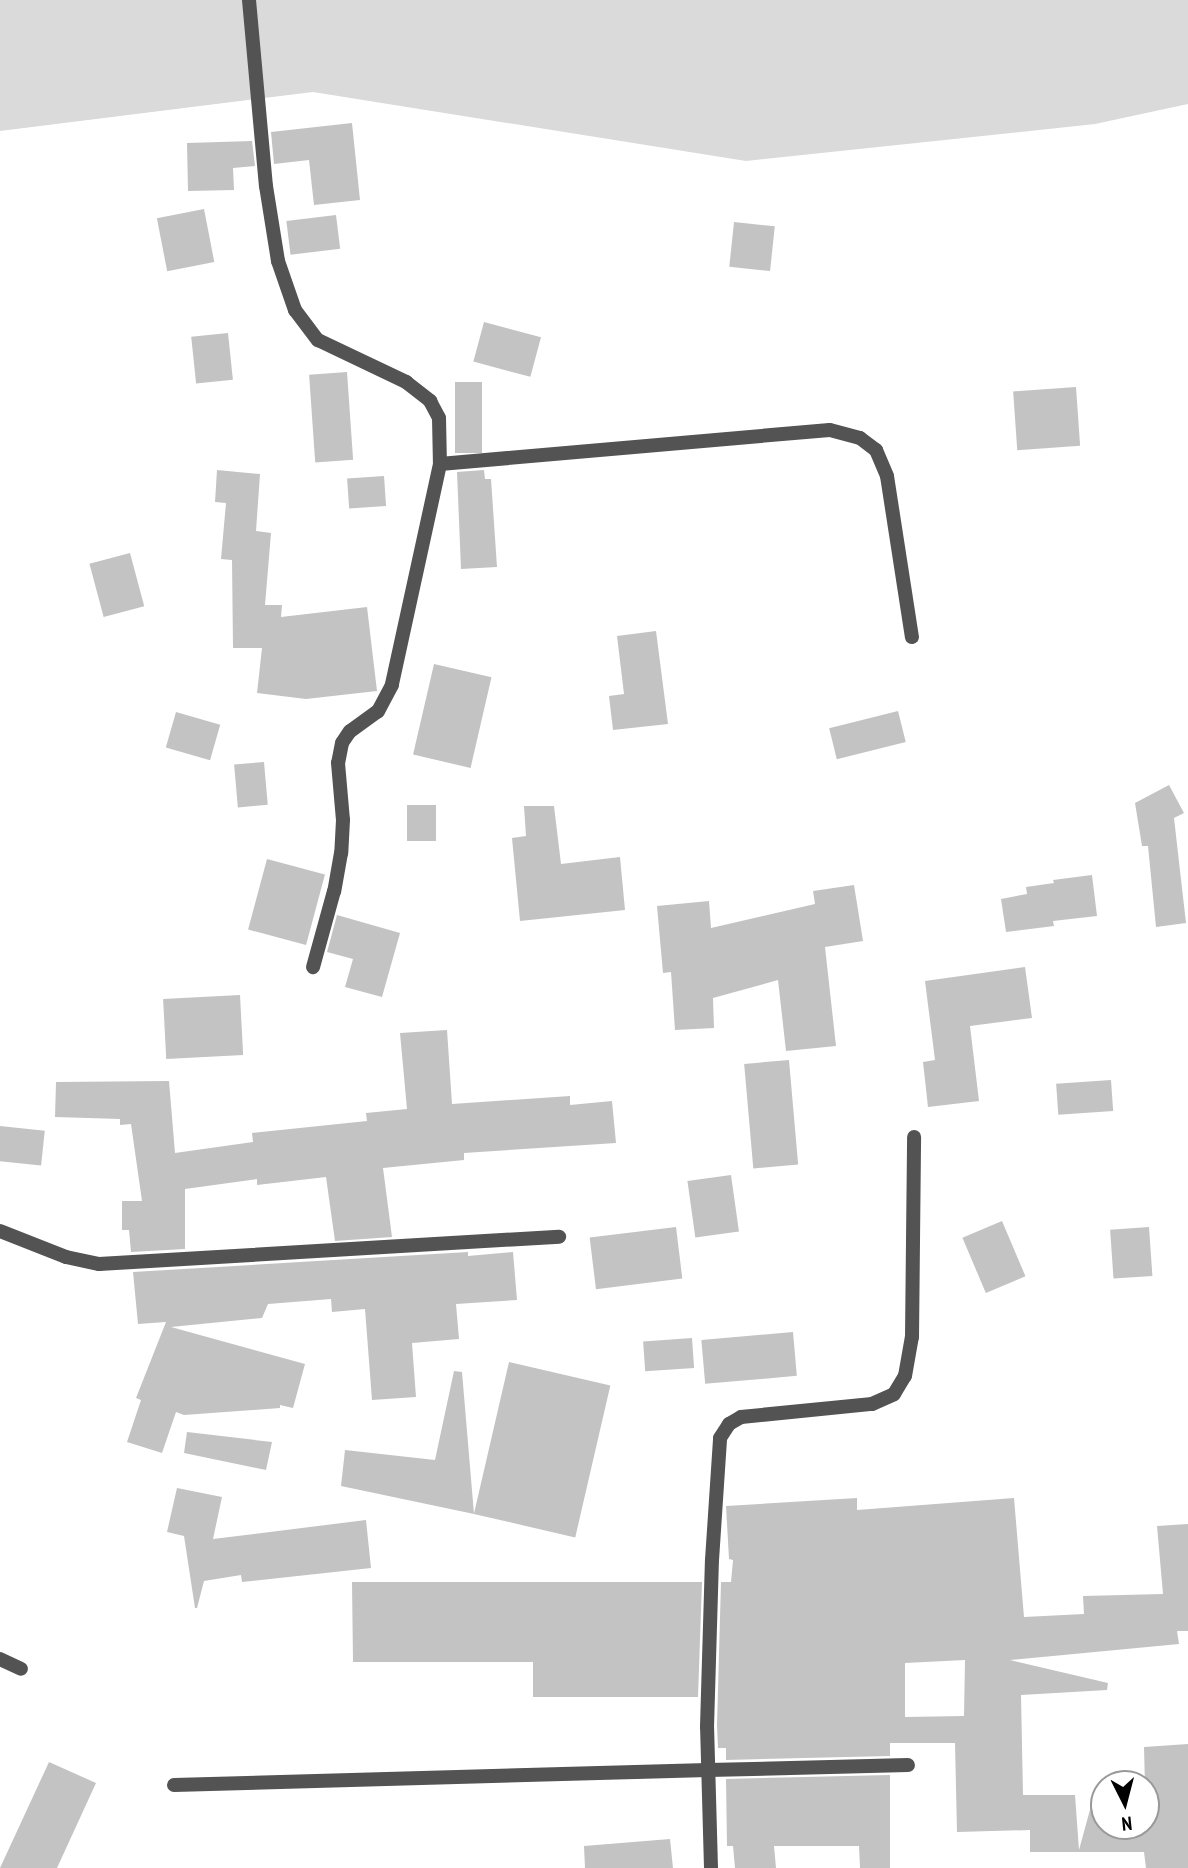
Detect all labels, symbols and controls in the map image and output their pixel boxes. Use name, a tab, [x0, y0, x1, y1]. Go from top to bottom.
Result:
north arrow	[1090, 1770, 1160, 1840]
text: N	[1121, 1811, 1133, 1836]

